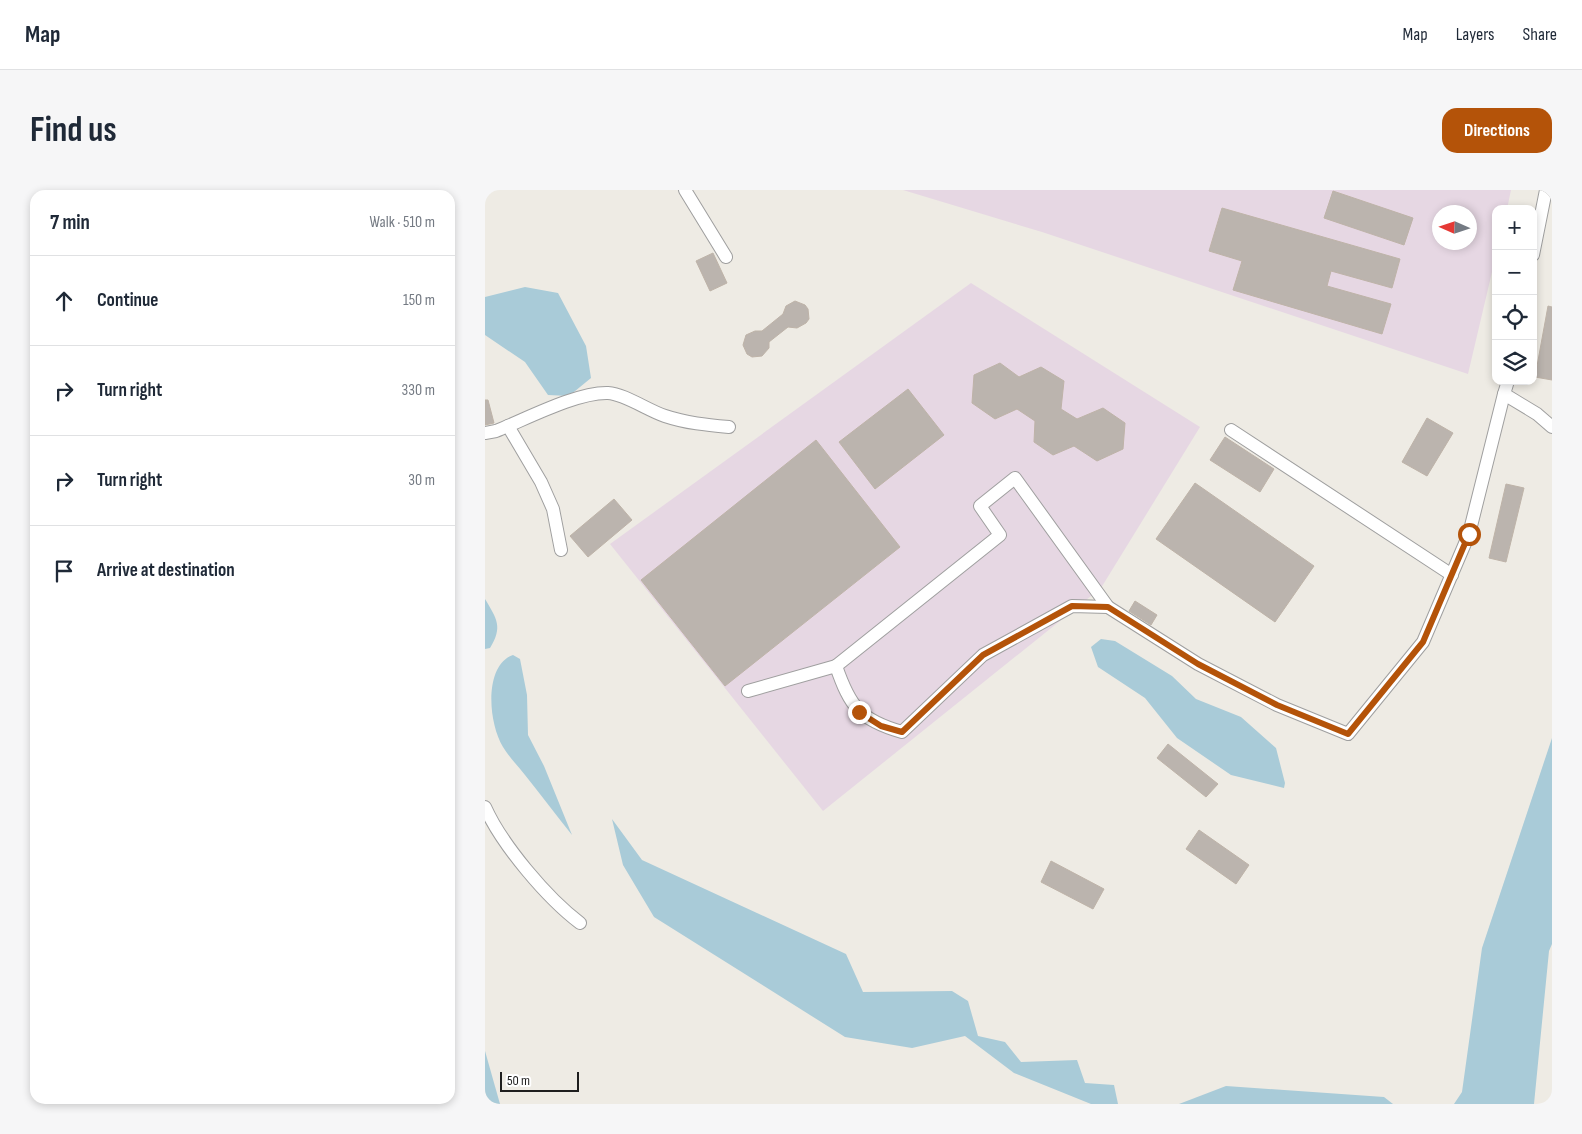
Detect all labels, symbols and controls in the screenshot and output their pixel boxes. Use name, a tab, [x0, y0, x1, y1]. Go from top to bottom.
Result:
text: Map	[25, 20, 60, 49]
text: Map	[1403, 24, 1428, 45]
text: Layers	[1456, 24, 1495, 45]
text: Share	[1523, 24, 1557, 45]
button: Directions	[1442, 108, 1552, 153]
text: Find us	[30, 109, 117, 152]
north arrow	[1432, 205, 1477, 250]
map controls	[1492, 205, 1537, 385]
button: +	[1492, 205, 1537, 250]
text: 7 min	[50, 210, 90, 235]
text: Walk · 510 m	[370, 213, 435, 232]
button: −	[1492, 250, 1537, 295]
icon: ahead	[50, 287, 78, 315]
text: Continue	[97, 289, 158, 312]
text: 150 m	[403, 291, 435, 310]
button: locate	[1492, 295, 1537, 340]
button: layers	[1492, 340, 1537, 385]
icon: right	[50, 377, 78, 405]
text: Turn right	[97, 379, 162, 402]
text: 330 m	[402, 381, 435, 400]
icon: right	[50, 467, 78, 495]
text: Turn right	[97, 469, 162, 492]
text: 30 m	[408, 471, 435, 490]
route start	[1458, 523, 1481, 546]
icon: arrive	[50, 557, 78, 585]
text: Arrive at destination	[97, 559, 235, 582]
route end	[848, 701, 871, 724]
scale bar	[500, 1069, 579, 1092]
text: 50 m	[507, 1072, 530, 1089]

